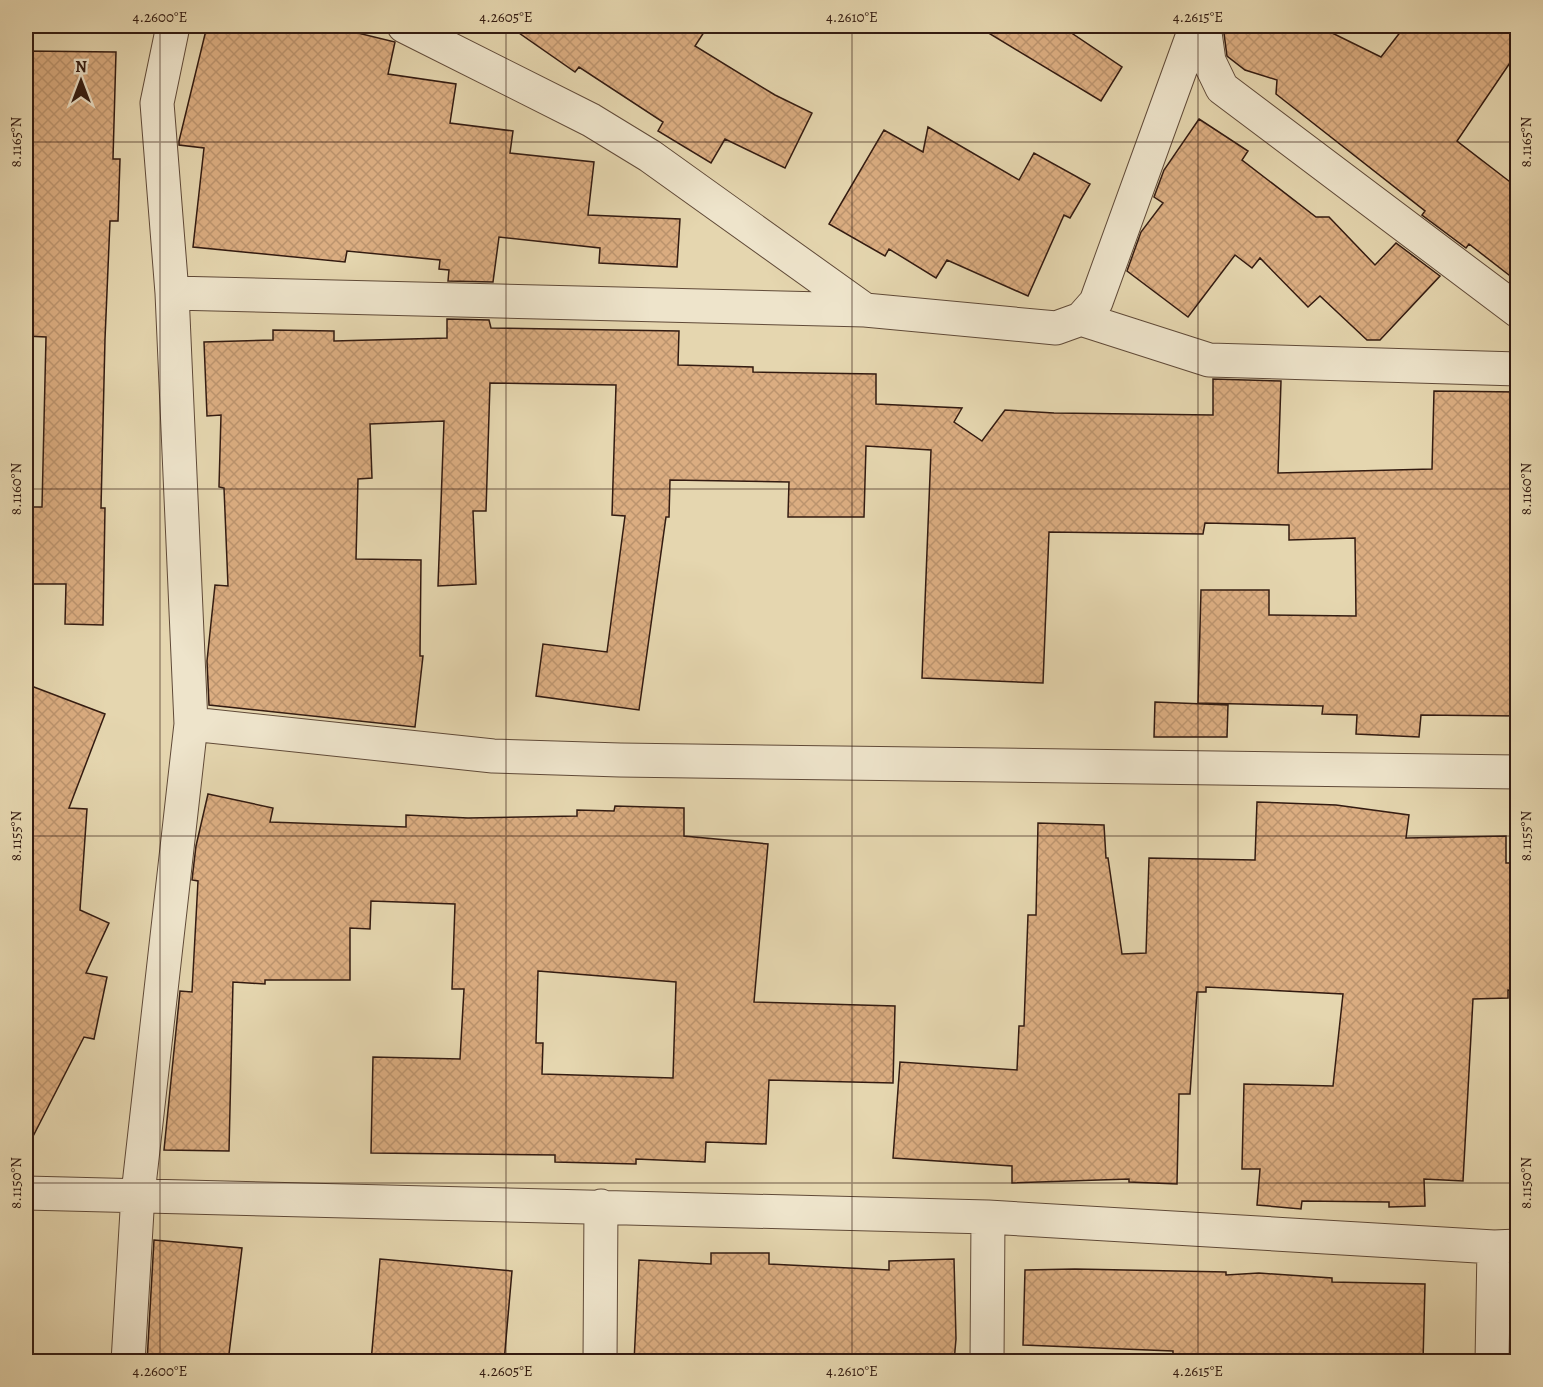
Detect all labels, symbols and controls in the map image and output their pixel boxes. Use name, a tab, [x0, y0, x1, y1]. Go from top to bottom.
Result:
text: 4.2600°E	[133, 7, 187, 27]
text: 4.2605°E	[479, 7, 533, 27]
text: 4.2610°E	[826, 7, 878, 27]
text: 4.2615°E	[1173, 7, 1223, 27]
north arrow	[51, 51, 111, 111]
text: N	[75, 56, 87, 78]
text: 8.1165°N	[6, 116, 26, 167]
text: 8.1165°N	[1516, 116, 1536, 167]
text: 8.1160°N	[6, 463, 26, 515]
text: 8.1160°N	[1516, 463, 1536, 515]
text: 8.1155°N	[6, 811, 26, 861]
text: 8.1155°N	[1516, 811, 1536, 861]
text: 8.1150°N	[6, 1157, 26, 1209]
text: 8.1150°N	[1516, 1157, 1536, 1209]
text: 4.2600°E	[133, 1361, 187, 1381]
text: 4.2605°E	[479, 1361, 533, 1381]
text: 4.2610°E	[826, 1361, 878, 1381]
text: 4.2615°E	[1173, 1361, 1223, 1381]

